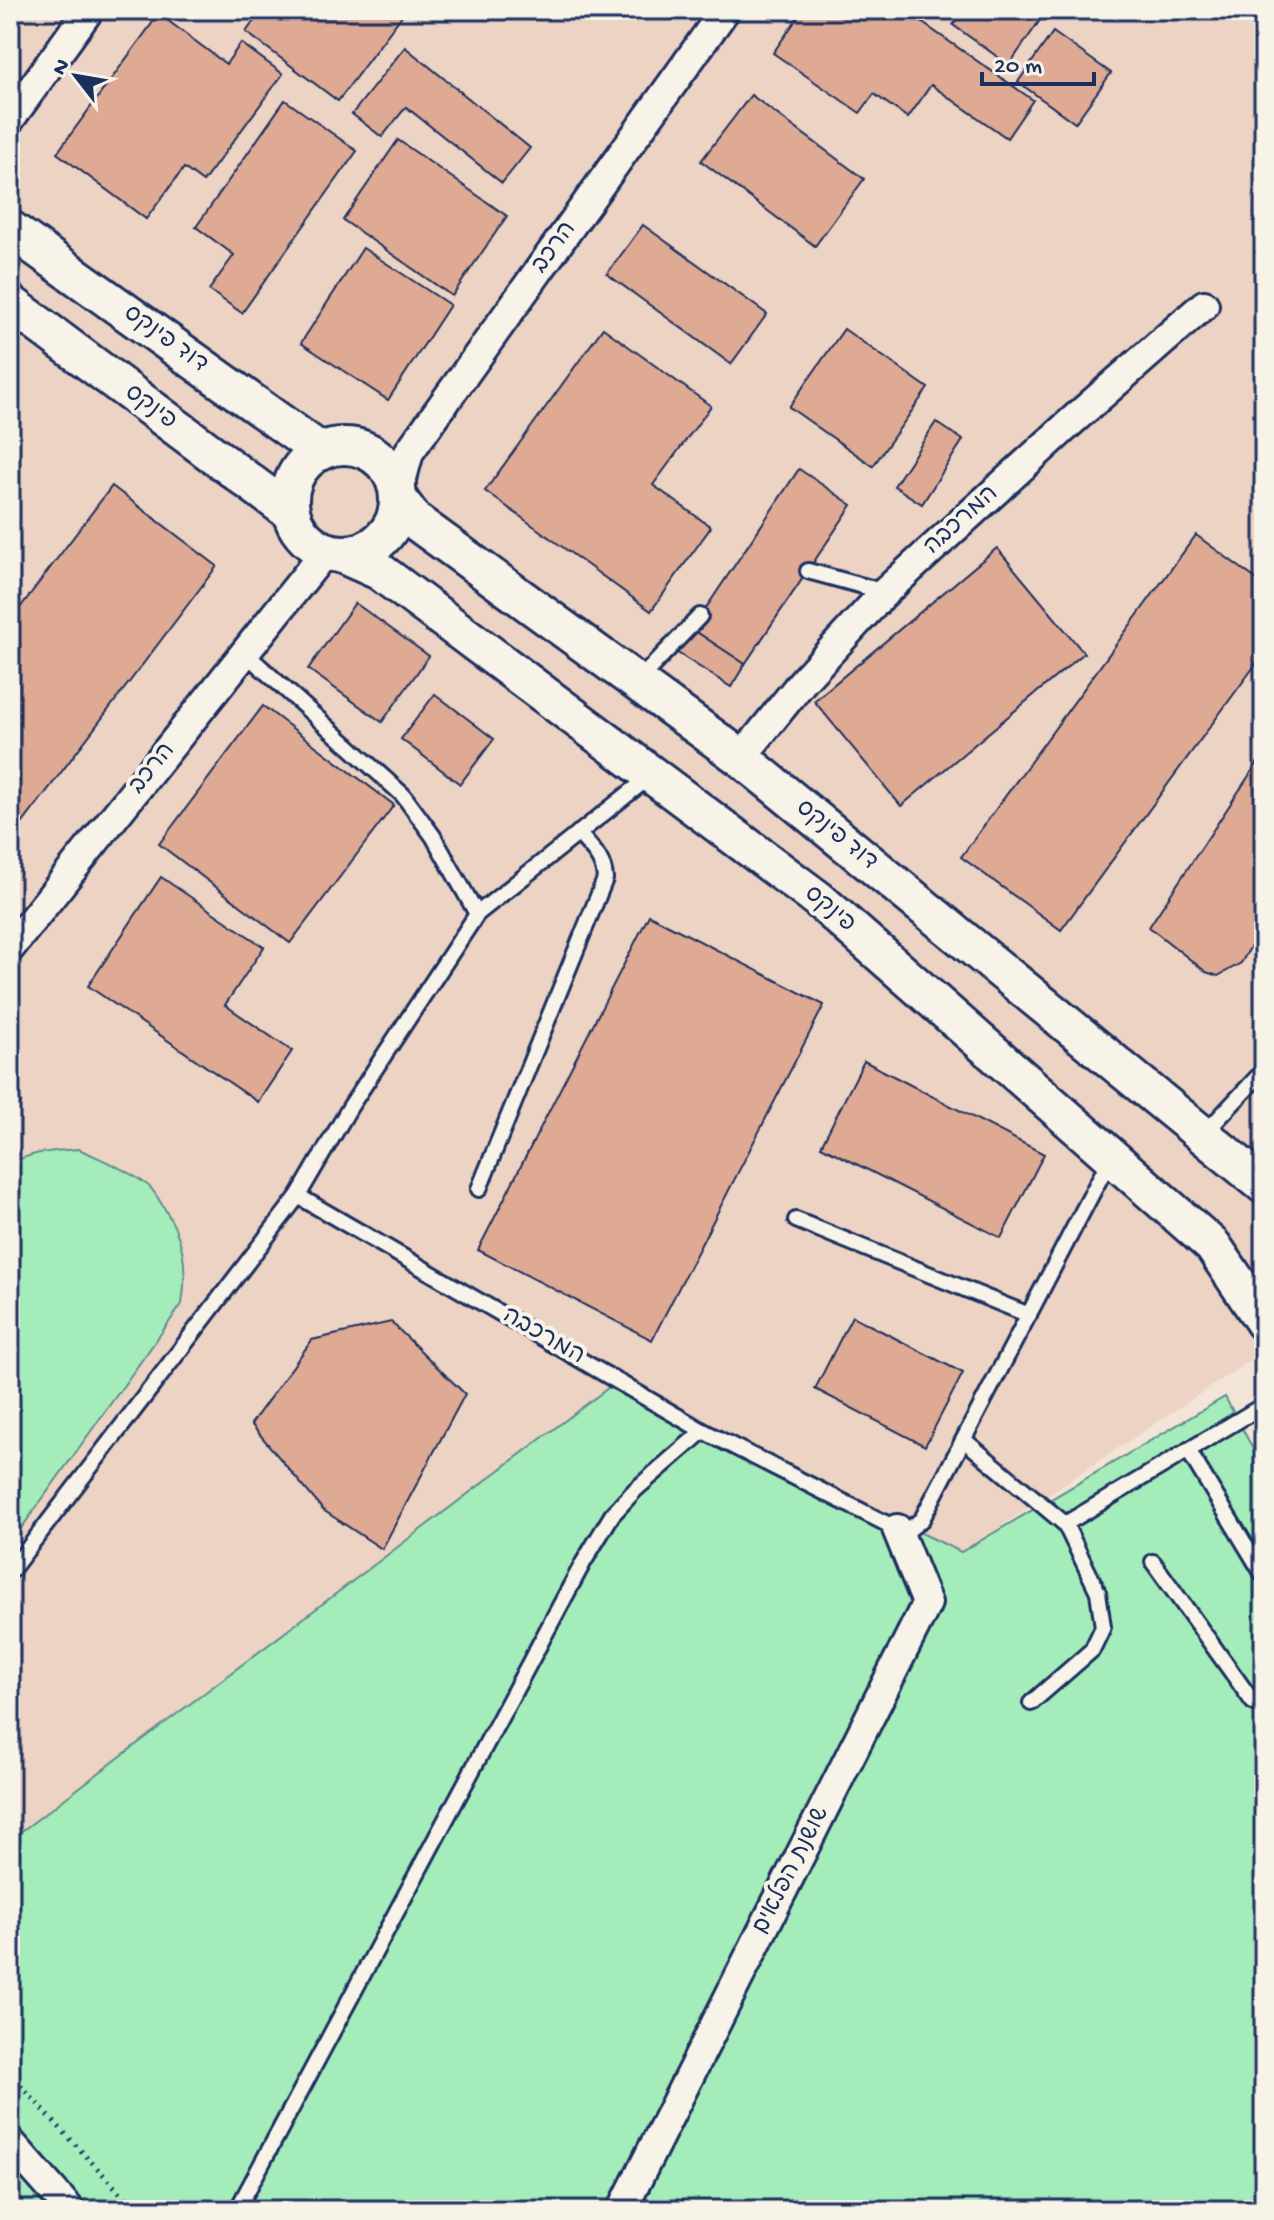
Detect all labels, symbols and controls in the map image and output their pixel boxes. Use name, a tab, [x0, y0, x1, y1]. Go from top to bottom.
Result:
north arrow	[36, 36, 116, 116]
scale bar	[982, 36, 1094, 86]
text: 20 m	[994, 53, 1042, 82]
text: N	[47, 55, 77, 81]
street label: הרכב	[526, 216, 584, 280]
street label: דוד פינקס	[117, 300, 213, 380]
street label: פינקס	[118, 379, 182, 437]
street label: המרכבה	[919, 480, 1005, 562]
street label: הרכב	[124, 738, 182, 800]
street label: דוד פינקס	[789, 794, 883, 878]
street label: פינקס	[797, 880, 861, 940]
street label: המרכבה	[497, 1302, 589, 1372]
street label: שושנת הפלאים	[747, 1802, 837, 1940]

